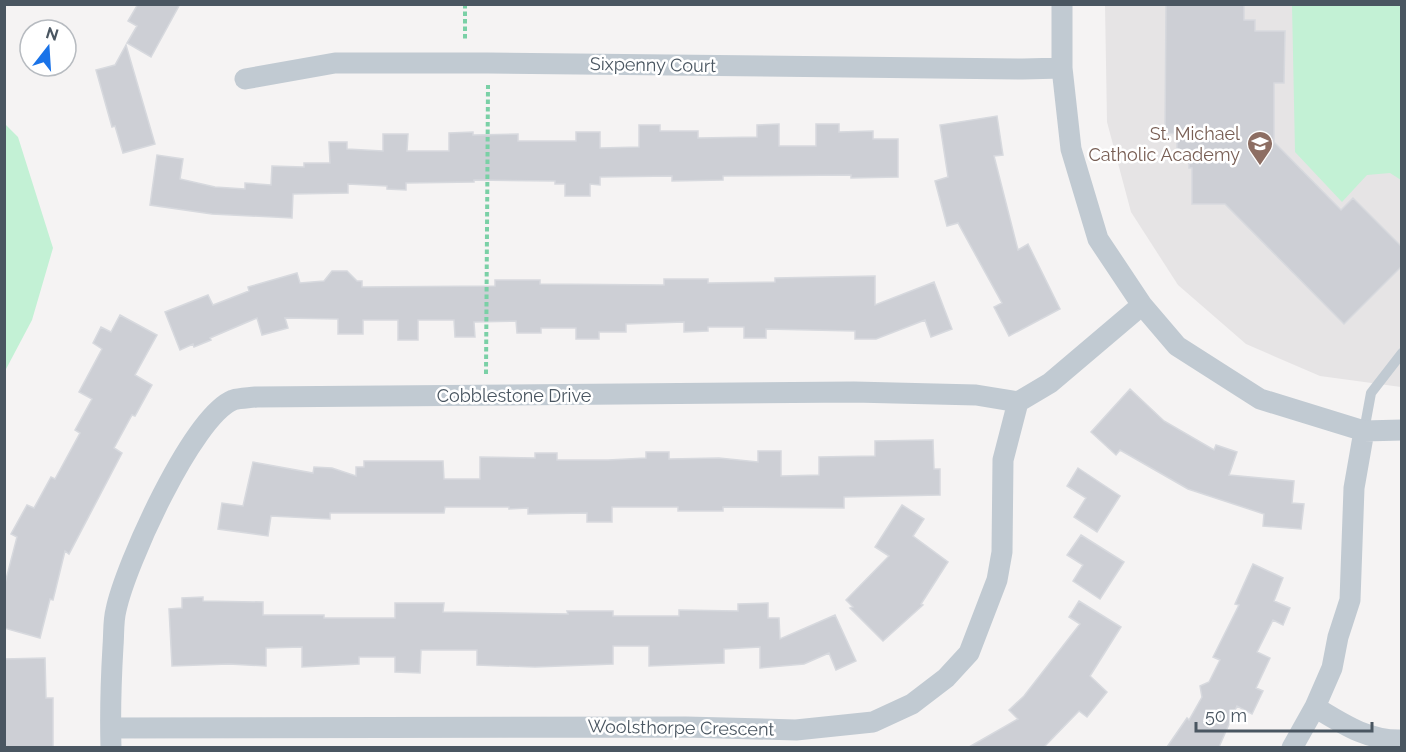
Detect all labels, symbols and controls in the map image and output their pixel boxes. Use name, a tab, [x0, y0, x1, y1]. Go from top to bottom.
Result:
north arrow	[18, 18, 78, 78]
text: N	[44, 23, 61, 45]
street label: Sixpenny Court	[590, 53, 716, 76]
place label: St. Michael Catholic Academy	[1088, 123, 1240, 165]
school or university icon: St. Michael Catholic Academy	[1245, 129, 1275, 167]
street label: Cobblestone Drive	[437, 385, 592, 406]
scale bar	[1196, 695, 1372, 733]
text: 50 m	[1205, 705, 1247, 726]
street label: Woolsthorpe Crescent	[587, 715, 775, 740]

